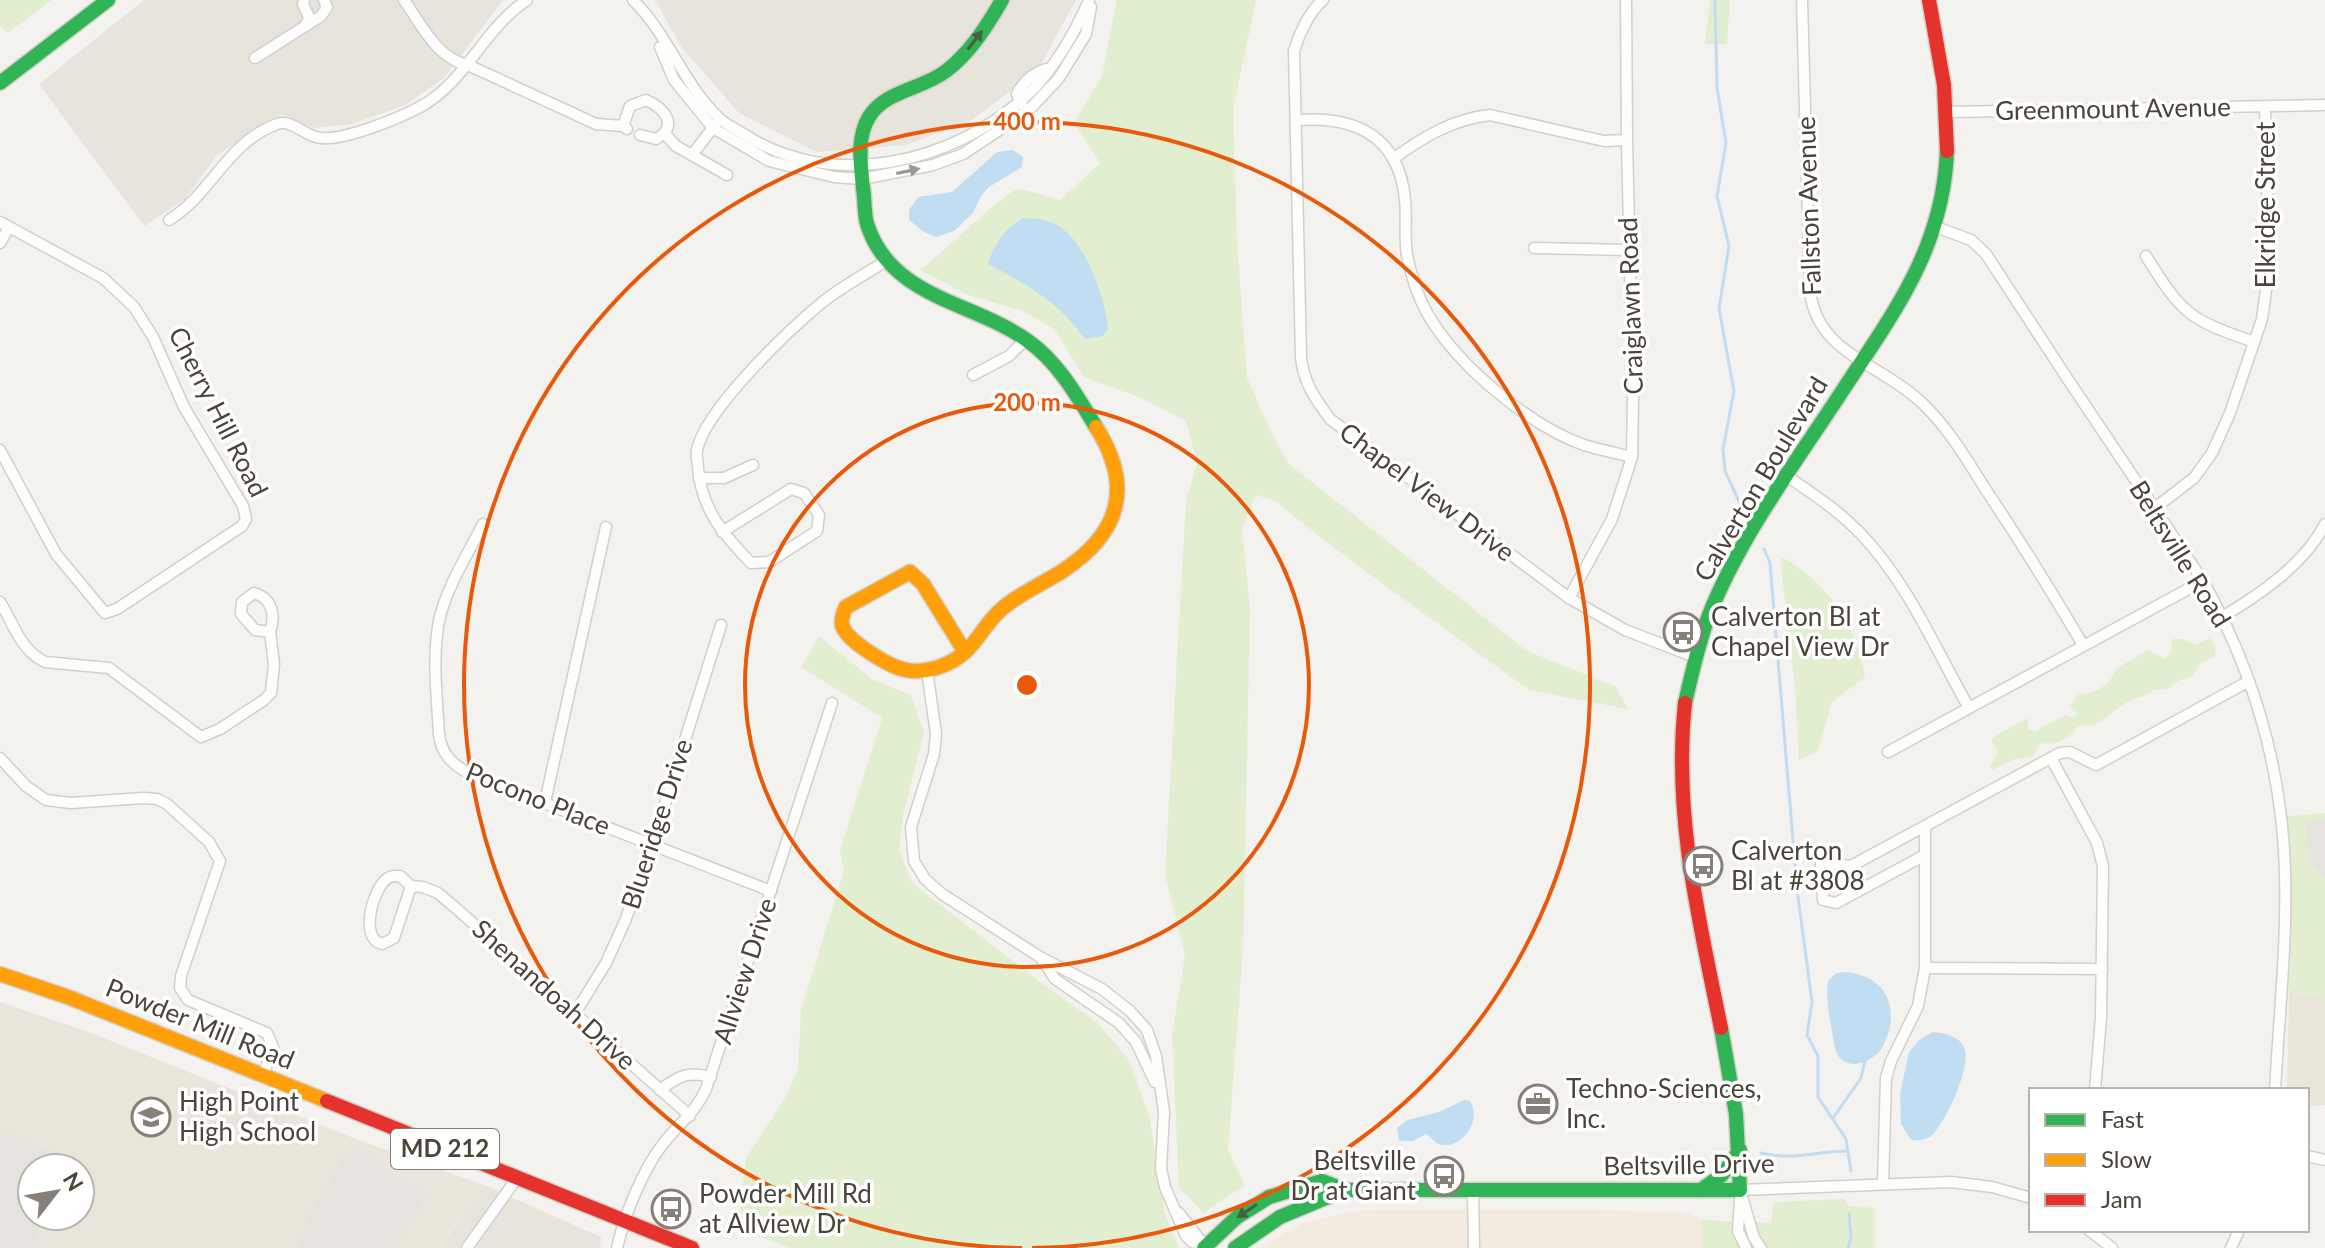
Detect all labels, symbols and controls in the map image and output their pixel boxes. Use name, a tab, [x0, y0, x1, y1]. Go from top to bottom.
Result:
one-way arrow	[966, 30, 982, 50]
street label: Greenmount Avenue	[1995, 90, 2231, 126]
text: 400 m	[993, 106, 1061, 135]
street label: Fallston Avenue	[1789, 116, 1827, 296]
street label: Elkridge Street	[2249, 121, 2281, 288]
one-way arrow	[895, 164, 920, 177]
street label: Craiglawn Road	[1611, 217, 1649, 395]
street label: Cherry Hill Road	[162, 321, 275, 502]
street label: Calverton Boulevard	[1686, 370, 1834, 587]
text: 200 m	[993, 387, 1061, 416]
street label: Chapel View Drive	[1334, 415, 1521, 567]
street label: Beltsville Road	[2123, 474, 2239, 633]
place label: Calverton Bl at Chapel View Dr	[1711, 600, 1889, 662]
bus stop icon: Calverton Bl at Chapel View Dr	[1662, 611, 1704, 653]
centre of rings	[1013, 671, 1041, 699]
street label: Blueridge Drive	[614, 735, 699, 913]
street label: Pocono Place	[461, 755, 615, 842]
place label: Calverton Bl at #3808	[1731, 834, 1864, 896]
bus stop icon: Calverton Bl at #3808	[1682, 845, 1724, 887]
street label: Allview Drive	[705, 894, 783, 1048]
street label: Shenandoah Drive	[466, 912, 643, 1076]
street label: Powder Mill Road	[102, 971, 299, 1075]
place label: Techno-Sciences, Inc.	[1566, 1072, 1762, 1134]
office icon: Techno-Sciences, Inc.	[1517, 1083, 1559, 1125]
place label: High Point High School	[179, 1085, 316, 1147]
legend	[2029, 1088, 2309, 1232]
school or university icon: High Point High School	[130, 1096, 172, 1138]
text: Fast	[2101, 1104, 2144, 1133]
road number: MD 212	[391, 1129, 499, 1169]
place label: Beltsville Dr at Giant	[1290, 1144, 1417, 1206]
text: Slow	[2101, 1144, 2152, 1173]
street label: Beltsville Drive	[1603, 1147, 1775, 1181]
north arrow	[16, 1152, 96, 1232]
bus stop icon: Beltsville Dr at Giant	[1423, 1155, 1465, 1197]
text: N	[58, 1167, 90, 1196]
place label: Powder Mill Rd at Allview Dr	[699, 1177, 872, 1239]
text: Jam	[2101, 1184, 2142, 1213]
bus stop icon: Powder Mill Rd at Allview Dr	[650, 1188, 692, 1230]
one-way arrow	[1237, 1203, 1258, 1218]

